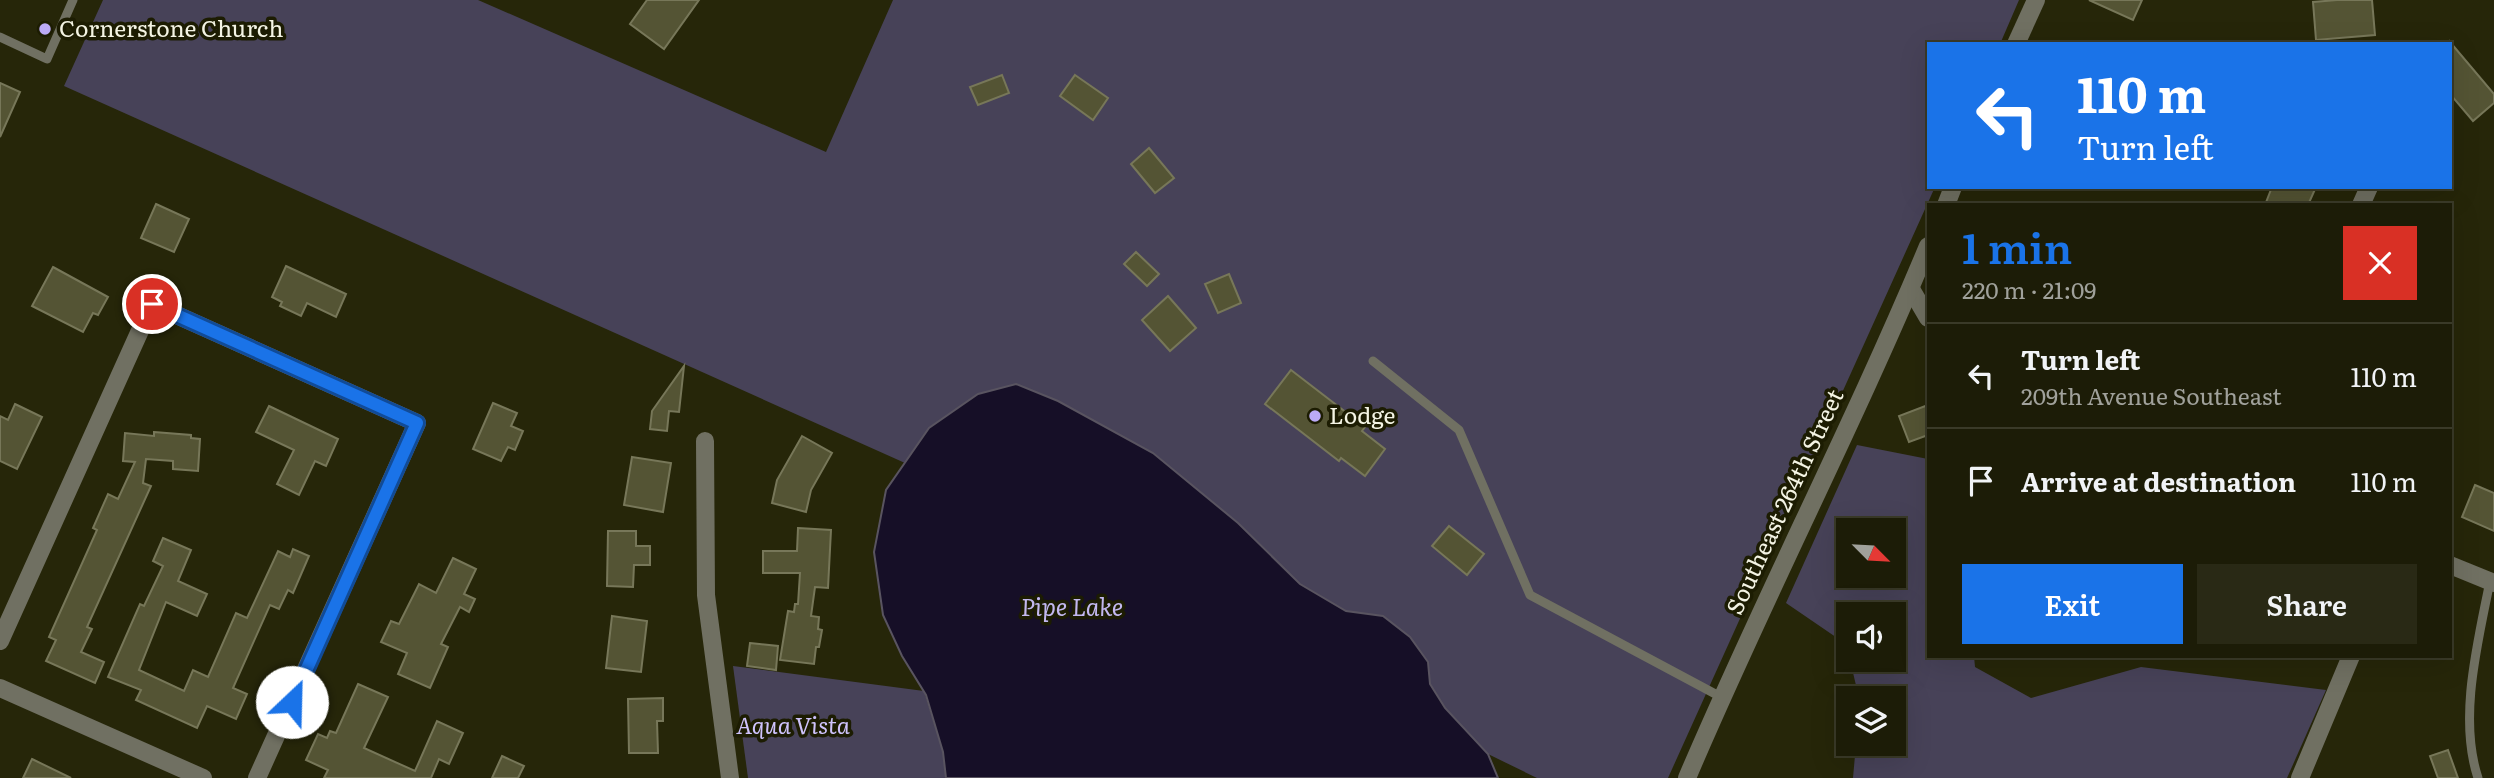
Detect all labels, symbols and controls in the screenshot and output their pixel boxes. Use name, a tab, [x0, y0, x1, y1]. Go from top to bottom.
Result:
place label: Cornerstone Church	[59, 10, 283, 44]
marker: Cornerstone Church	[37, 21, 53, 37]
text: 110 m	[2077, 55, 2206, 128]
icon: left	[1962, 70, 2053, 161]
text: Turn left	[2077, 122, 2214, 170]
text: 1 min	[1962, 215, 2072, 277]
button: close	[2343, 226, 2417, 300]
text: 220 m · 21:09	[1962, 272, 2096, 306]
pin	[122, 274, 182, 334]
icon: arrive	[133, 285, 171, 323]
text: Turn left	[2021, 339, 2140, 378]
text: 110 m	[2350, 356, 2417, 395]
icon: left	[1962, 357, 2000, 395]
text: 209th Avenue Southeast	[2021, 378, 2281, 412]
street label: Southeast 264th Street	[1716, 382, 1851, 619]
place label: Lodge	[1329, 397, 1396, 431]
marker: Lodge	[1307, 408, 1323, 424]
text: Arrive at destination	[2021, 461, 2296, 500]
text: 110 m	[2350, 461, 2417, 500]
icon: arrive	[1962, 462, 2000, 500]
north arrow	[1836, 518, 1906, 588]
map controls	[1836, 518, 1906, 756]
button: Exit	[1962, 564, 2183, 644]
button: Share	[2197, 564, 2417, 644]
water label: Pipe Lake	[1021, 588, 1123, 623]
button: sound	[1836, 602, 1906, 672]
position arrow	[255, 665, 329, 739]
button: layers	[1836, 686, 1906, 756]
park label: Aqua Vista	[736, 707, 850, 741]

